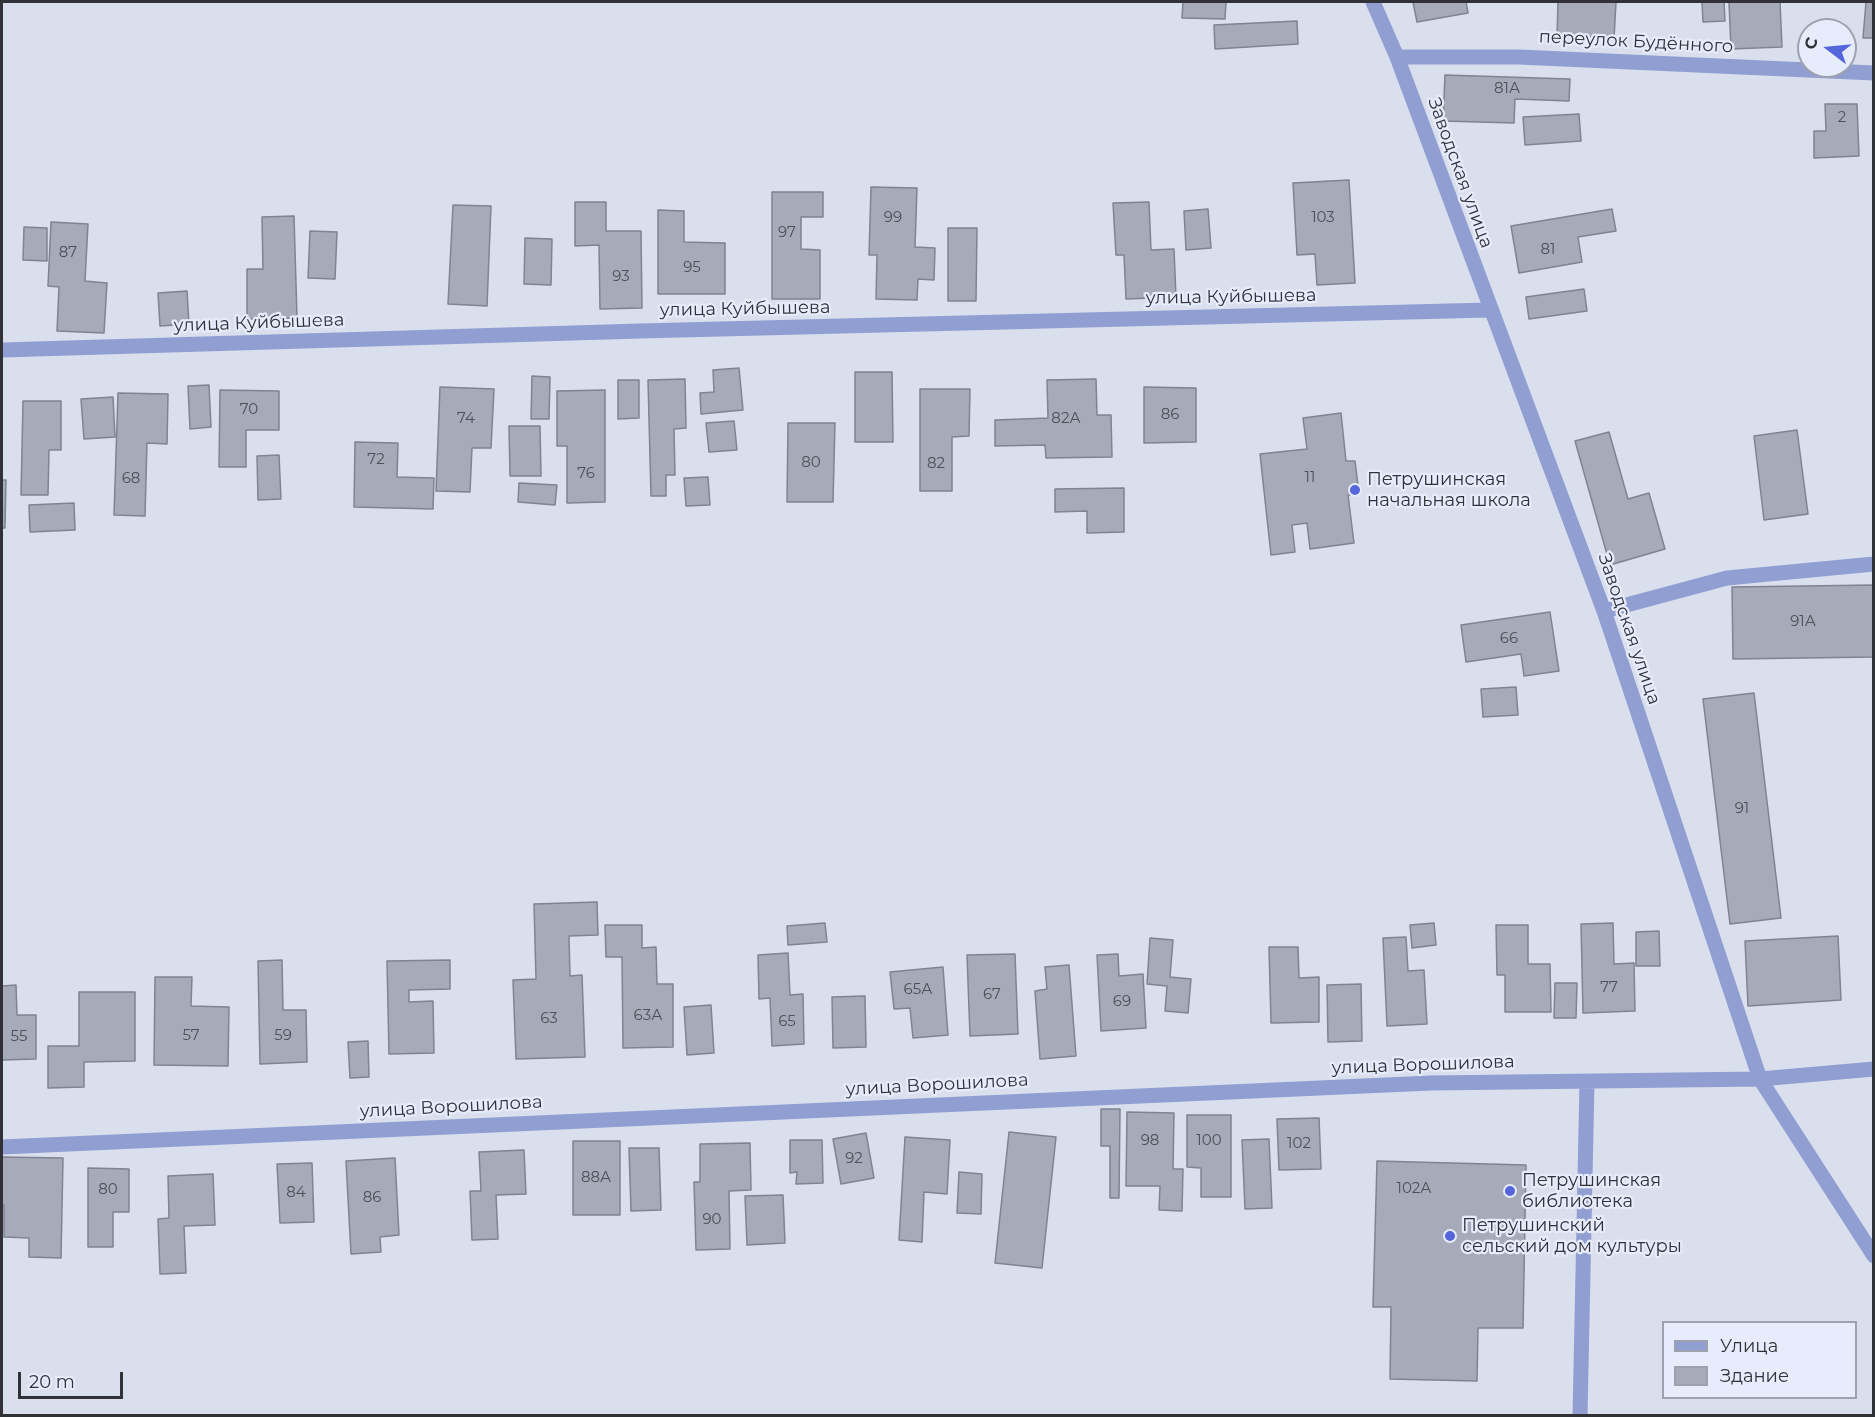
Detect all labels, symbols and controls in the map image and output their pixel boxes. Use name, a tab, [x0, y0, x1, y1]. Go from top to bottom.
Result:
north arrow	[1797, 18, 1857, 78]
street label: переулок Будённого	[1538, 26, 1734, 58]
text: С	[1800, 35, 1822, 52]
house number: 81А	[1494, 80, 1520, 98]
street label: Заводская улица	[1423, 95, 1497, 251]
house number: 2	[1838, 109, 1846, 127]
house number: 99	[884, 209, 902, 227]
house number: 103	[1311, 209, 1335, 227]
house number: 97	[778, 224, 796, 242]
house number: 81	[1541, 241, 1555, 259]
house number: 87	[59, 244, 77, 262]
house number: 95	[683, 259, 701, 277]
house number: 93	[612, 268, 630, 286]
street label: улица Куйбышева	[1145, 285, 1317, 309]
street label: улица Куйбышева	[659, 297, 831, 321]
street label: улица Куйбышева	[173, 309, 345, 337]
house number: 70	[240, 401, 258, 419]
house number: 86	[1161, 406, 1179, 424]
house number: 74	[457, 410, 475, 428]
house number: 82А	[1051, 410, 1081, 428]
house number: 72	[367, 451, 385, 469]
house number: 80	[801, 454, 821, 472]
house number: 82	[927, 455, 945, 473]
house number: 76	[577, 465, 595, 483]
house number: 11	[1305, 469, 1315, 487]
place label: Петрушинская начальная школа	[1367, 469, 1531, 512]
house number: 68	[122, 470, 140, 488]
marker: Петрушинская начальная школа	[1348, 483, 1362, 497]
street label: Заводская улица	[1593, 551, 1665, 707]
house number: 91А	[1790, 613, 1816, 631]
house number: 66	[1500, 630, 1518, 648]
house number: 91	[1735, 800, 1749, 818]
house number: 77	[1600, 979, 1618, 997]
house number: 65А	[904, 981, 932, 999]
house number: 67	[983, 986, 1001, 1004]
house number: 69	[1113, 993, 1131, 1011]
house number: 63А	[634, 1007, 662, 1025]
house number: 63	[540, 1010, 558, 1028]
house number: 65	[778, 1013, 796, 1031]
house number: 57	[182, 1027, 200, 1045]
house number: 59	[274, 1027, 292, 1045]
house number: 55	[11, 1028, 27, 1046]
street label: улица Ворошилова	[1331, 1051, 1515, 1079]
street label: улица Ворошилова	[845, 1069, 1029, 1101]
street label: улица Ворошилова	[359, 1091, 543, 1123]
house number: 98	[1141, 1132, 1159, 1150]
house number: 100	[1196, 1132, 1222, 1150]
house number: 102	[1287, 1135, 1311, 1153]
house number: 92	[845, 1150, 863, 1168]
house number: 88А	[581, 1169, 611, 1187]
place label: Петрушинская библиотека	[1522, 1170, 1661, 1212]
house number: 102А	[1396, 1180, 1432, 1198]
house number: 80	[98, 1181, 118, 1199]
house number: 84	[286, 1184, 306, 1202]
marker: Петрушинская библиотека	[1503, 1184, 1517, 1198]
house number: 86	[363, 1189, 381, 1207]
house number: 90	[702, 1211, 722, 1229]
place label: Петрушинский сельский дом культуры	[1462, 1215, 1682, 1258]
marker: Петрушинский сельский дом культуры	[1443, 1229, 1457, 1243]
legend	[1662, 1321, 1857, 1399]
text: Улица	[1720, 1335, 1778, 1357]
scale bar	[21, 1360, 126, 1398]
text: Здание	[1720, 1365, 1789, 1387]
text: 20 m	[29, 1371, 75, 1393]

